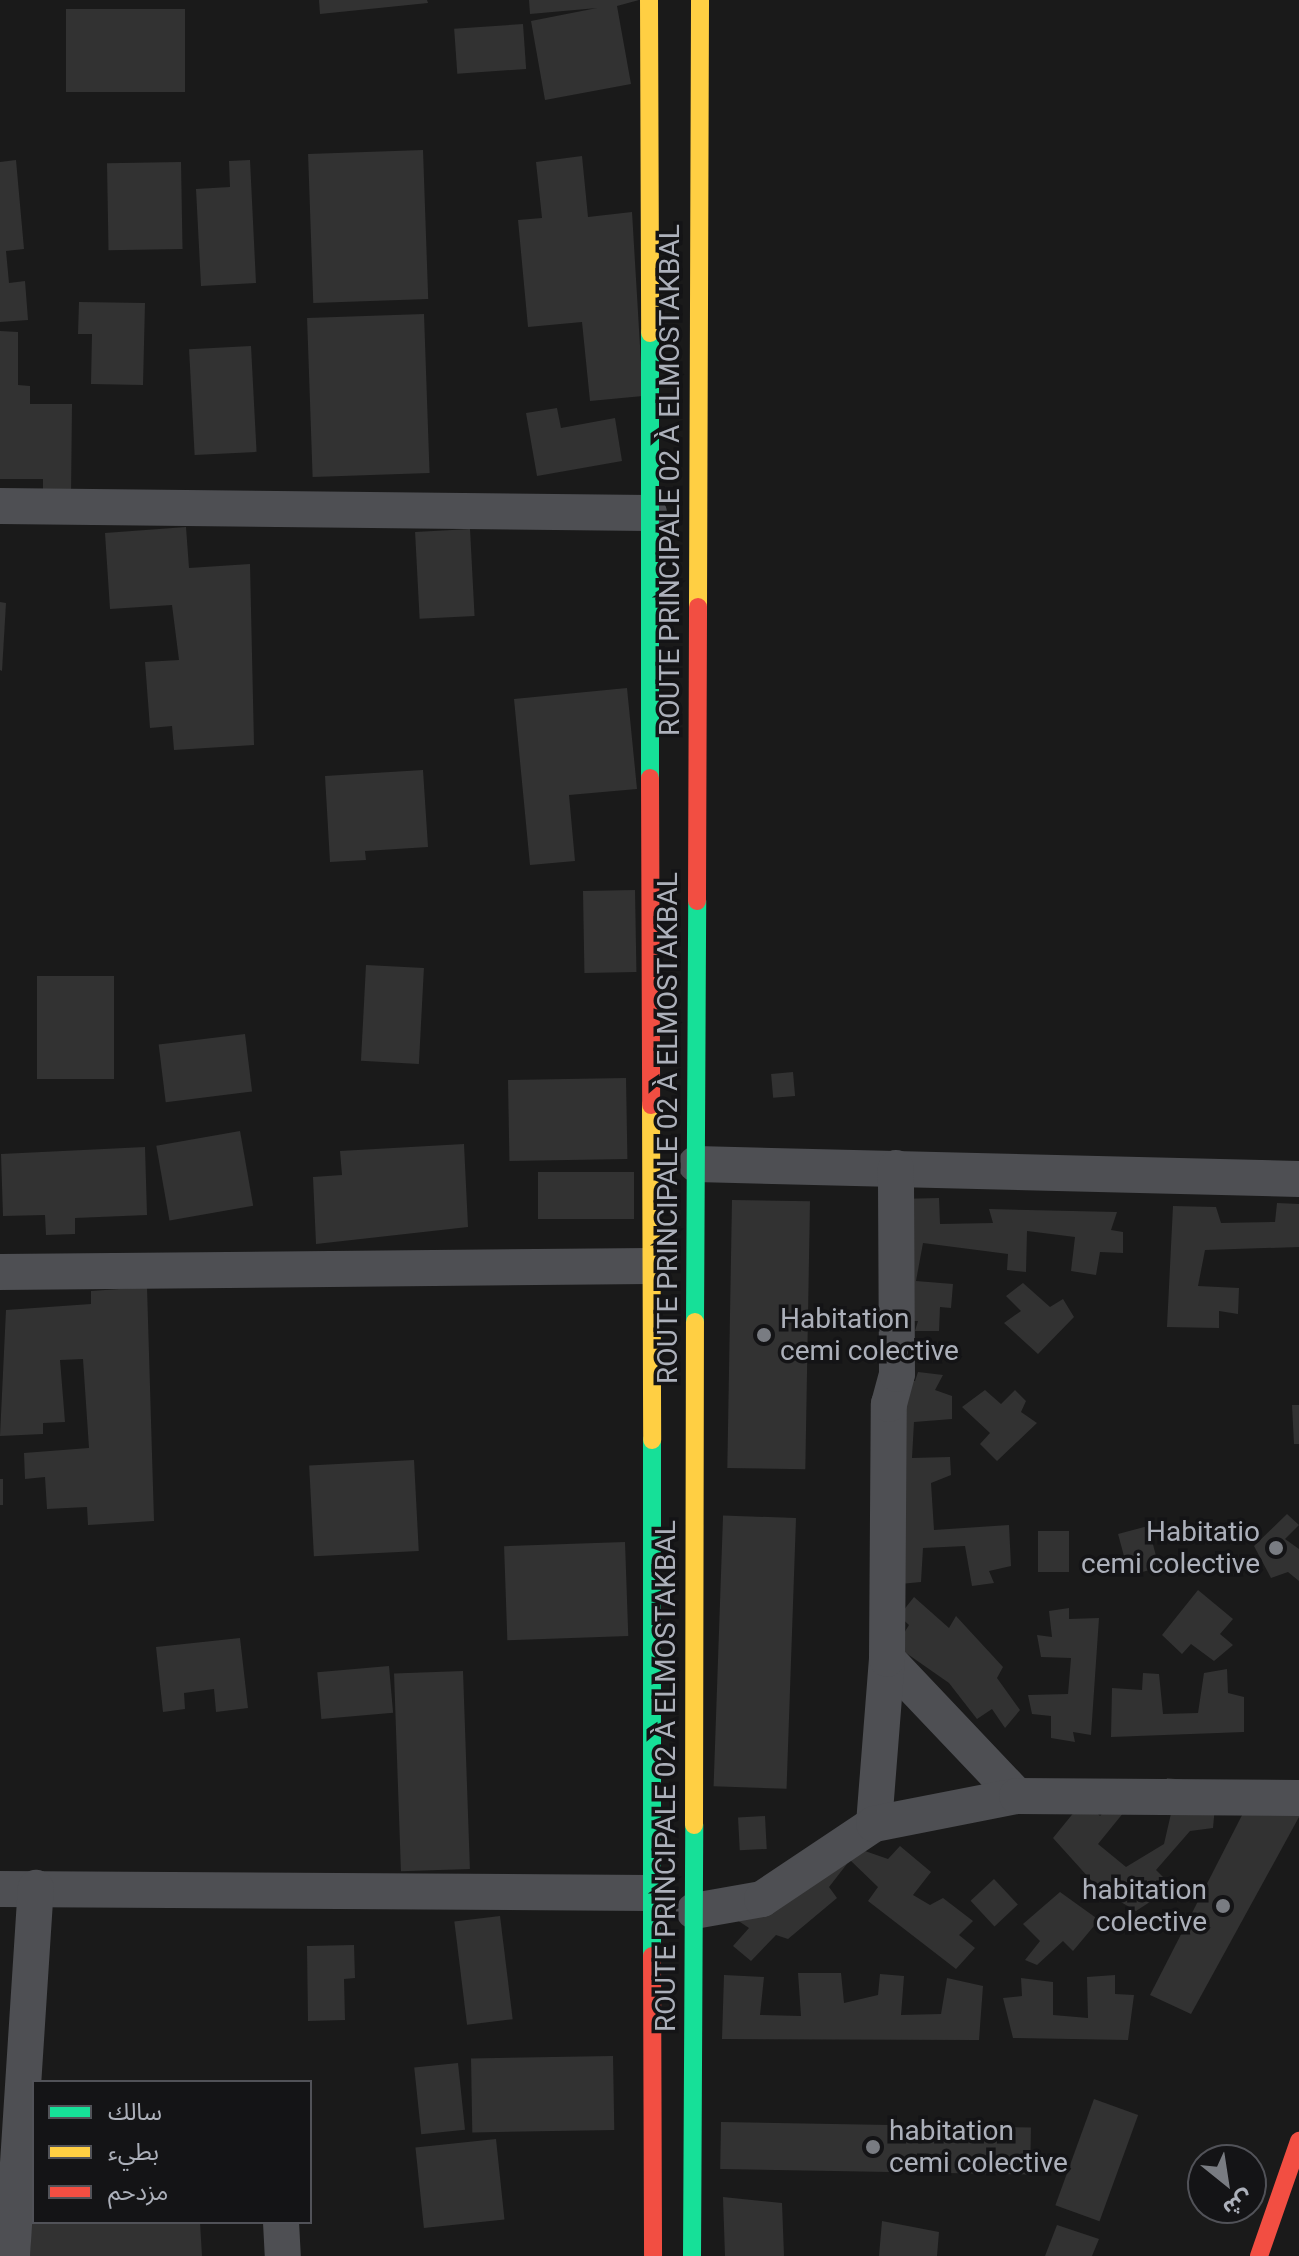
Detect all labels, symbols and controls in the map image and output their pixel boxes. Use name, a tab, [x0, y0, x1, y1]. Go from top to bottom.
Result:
street label: ROUTE PRINCIPALE 02 À ELMOSTAKBAL	[653, 224, 687, 736]
street label: ROUTE PRINCIPALE 02 À ELMOSTAKBAL	[651, 872, 685, 1384]
place label: Habitation cemi colective	[780, 1302, 959, 1368]
marker: Habitation cemi colective	[755, 1326, 773, 1344]
place label: Habitatio cemi colective	[1081, 1515, 1260, 1581]
street label: ROUTE PRINCIPALE 02 À ELMOSTAKBAL	[649, 1520, 683, 2032]
marker: Habitatio cemi colective	[1267, 1539, 1285, 1557]
place label: habitation colective	[1082, 1873, 1207, 1939]
marker: habitation colective	[1214, 1897, 1232, 1915]
legend	[32, 2080, 312, 2224]
text: سالك	[108, 2098, 162, 2126]
place label: habitation cemi colective	[889, 2114, 1068, 2180]
text: بطيء	[108, 2138, 159, 2166]
marker: habitation cemi colective	[864, 2138, 882, 2156]
north arrow	[1187, 2144, 1267, 2224]
text: مزدحم	[108, 2178, 168, 2206]
text: ش	[1219, 2185, 1258, 2222]

